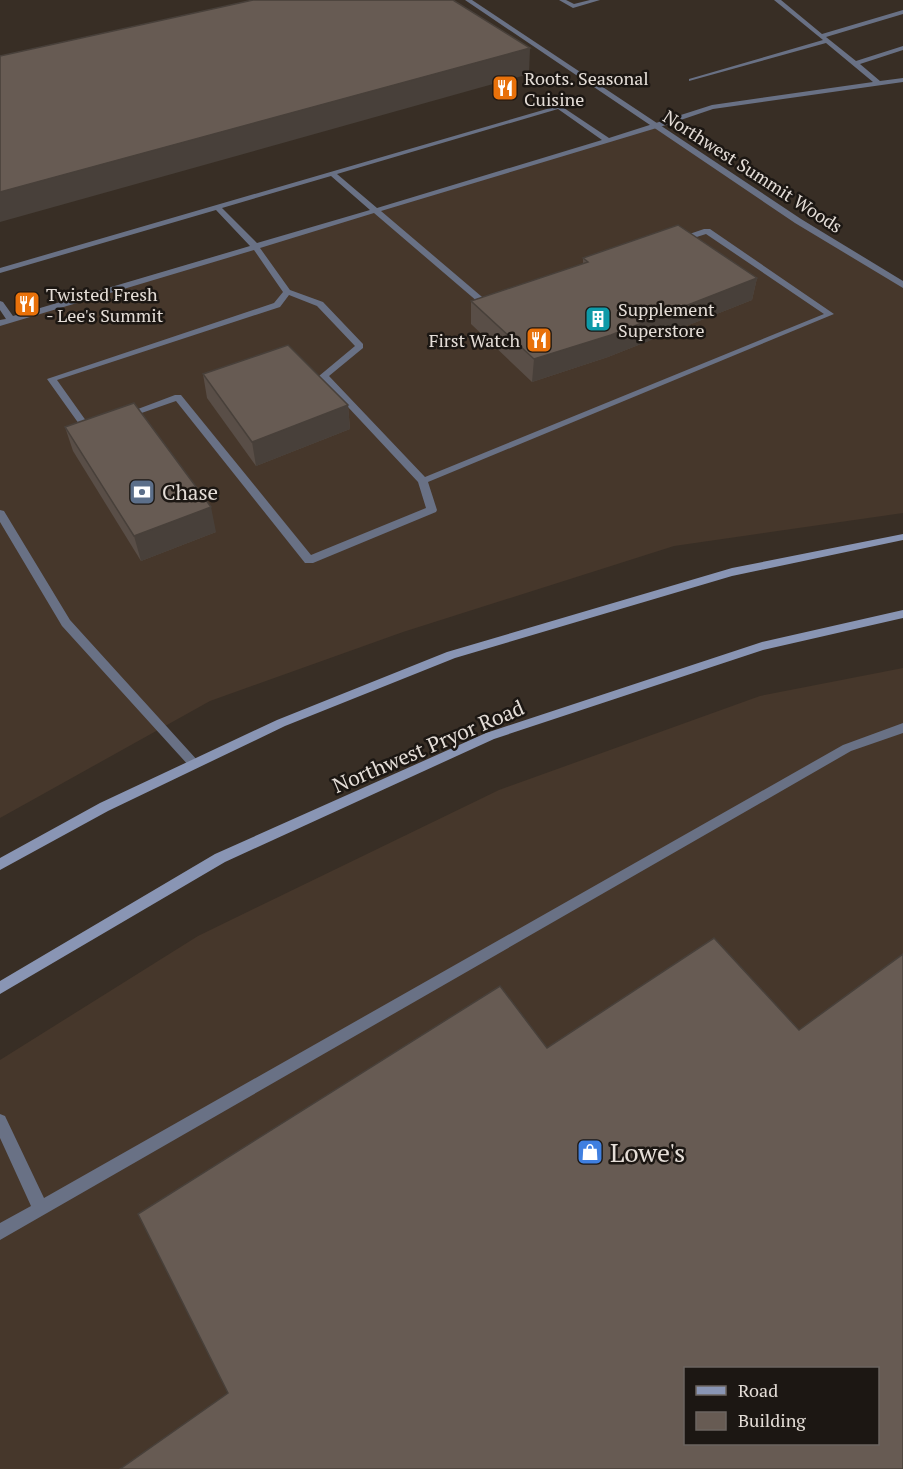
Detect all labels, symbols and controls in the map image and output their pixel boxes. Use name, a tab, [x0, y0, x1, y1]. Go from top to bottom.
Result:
place label: Roots. Seasonal Cuisine	[524, 66, 649, 111]
restaurant icon: Roots. Seasonal Cuisine	[490, 73, 520, 103]
street label: Northwest Summit Woods	[659, 104, 847, 238]
place label: Twisted Fresh - Lee's Summit	[46, 282, 164, 327]
restaurant icon: Twisted Fresh - Lee's Summit	[12, 289, 42, 319]
place label: Supplement Superstore	[618, 297, 715, 342]
building icon: Supplement Superstore	[583, 304, 613, 334]
restaurant icon: First Watch	[524, 325, 554, 355]
place label: First Watch	[429, 328, 520, 352]
bank icon: Chase	[127, 477, 157, 507]
place label: Chase	[162, 478, 218, 506]
street label: Northwest Pryor Road	[328, 693, 528, 799]
place label: Lowe's	[610, 1135, 685, 1169]
shop icon: Lowe's	[575, 1137, 605, 1167]
legend	[684, 1367, 879, 1445]
text: Road	[738, 1378, 778, 1402]
text: Building	[738, 1408, 806, 1432]

